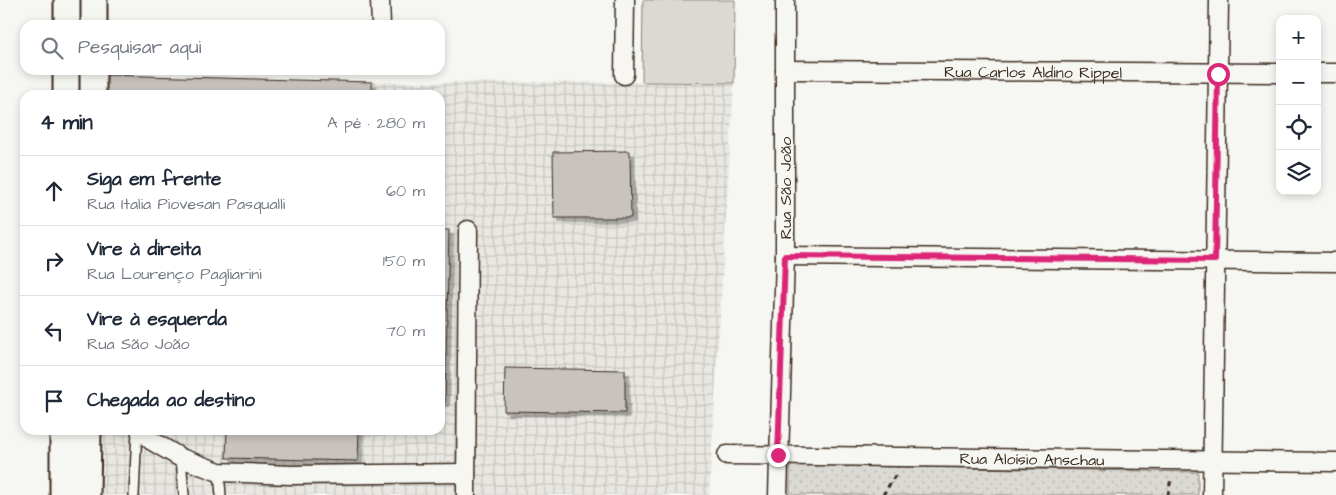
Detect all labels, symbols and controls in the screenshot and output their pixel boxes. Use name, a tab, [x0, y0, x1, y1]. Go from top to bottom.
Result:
map controls	[1276, 15, 1321, 195]
button: +	[1276, 15, 1321, 60]
search box	[20, 20, 445, 75]
icon: search	[38, 34, 66, 62]
text: Pesquisar aqui	[78, 34, 201, 61]
button: −	[1276, 60, 1321, 105]
street label: Rua Carlos Aldino Rippel	[944, 61, 1122, 84]
route start	[1207, 63, 1230, 86]
button: locate	[1276, 105, 1321, 150]
text: 4 min	[40, 108, 93, 137]
text: A pé · 280 m	[327, 112, 425, 134]
street label: Rua São João	[775, 137, 797, 239]
button: layers	[1276, 150, 1321, 195]
text: Siga em frente	[87, 166, 221, 193]
icon: ahead	[40, 177, 68, 205]
text: 60 m	[386, 180, 425, 202]
text: Rua Italia Piovesan Pasqualli	[87, 193, 285, 215]
text: Vire à direita	[87, 236, 201, 263]
icon: right	[40, 247, 68, 275]
text: 150 m	[383, 250, 425, 272]
text: Rua Lourenço Pagliarini	[87, 263, 262, 285]
text: Vire à esquerda	[87, 306, 227, 333]
icon: left	[40, 317, 68, 345]
text: 70 m	[386, 320, 425, 342]
text: Rua São João	[87, 333, 190, 355]
icon: arrive	[40, 387, 68, 415]
text: Chegada ao destino	[87, 387, 255, 414]
route end	[767, 444, 790, 467]
street label: Rua Aloísio Anschau	[959, 448, 1104, 471]

